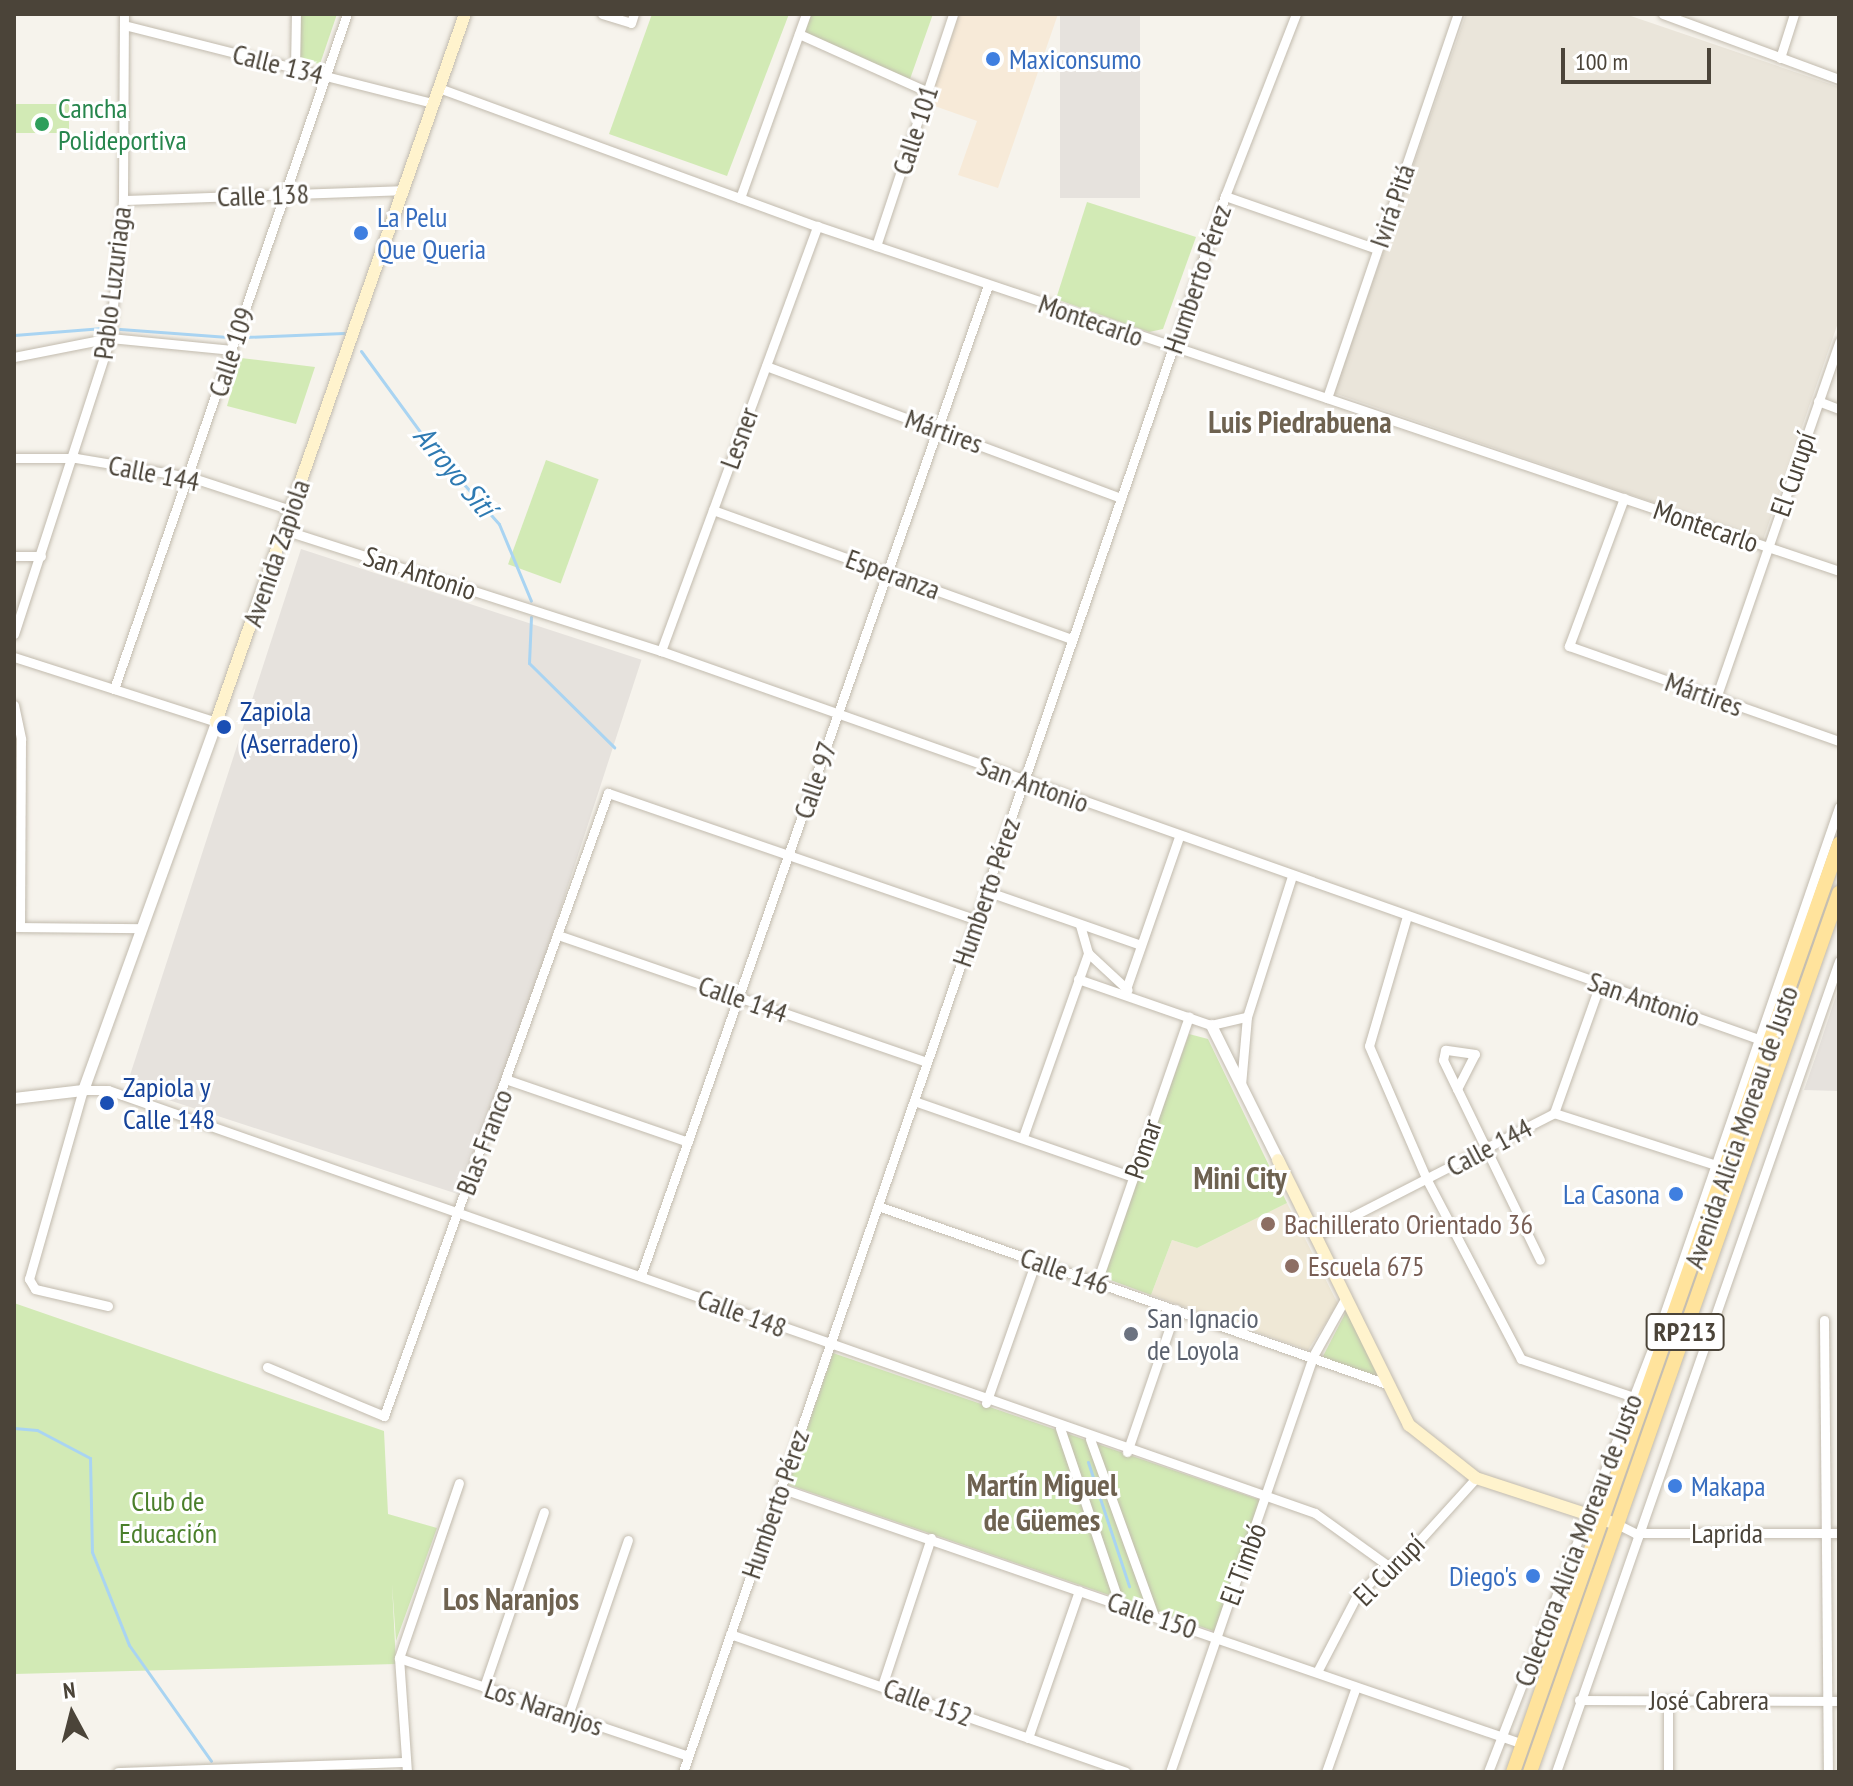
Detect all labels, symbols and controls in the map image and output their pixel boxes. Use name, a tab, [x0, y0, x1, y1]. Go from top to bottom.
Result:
scale bar	[1565, 32, 1715, 82]
street label: Calle 134	[229, 37, 327, 91]
place label: Maxiconsumo	[1009, 42, 1141, 76]
text: 100 m	[1575, 46, 1628, 77]
marker: Maxiconsumo	[984, 50, 1002, 68]
street label: Calle 101	[885, 81, 945, 179]
place label: Cancha Polideportiva	[58, 91, 187, 157]
marker: Cancha Polideportiva	[33, 115, 51, 133]
street label: Ivirá Pitá	[1362, 160, 1422, 252]
street label: Calle 138	[216, 177, 310, 213]
place label: La Pelu Que Queria	[377, 200, 486, 266]
street label: Humberto Pérez	[1156, 200, 1238, 358]
street label: Pablo Luzuriaga	[86, 205, 138, 361]
marker: La Pelu Que Queria	[352, 224, 370, 242]
street label: Montecarlo	[1034, 286, 1148, 354]
street label: Calle 109	[201, 303, 261, 401]
street label: Mártires	[901, 402, 987, 460]
street label: Lesner	[712, 403, 766, 473]
district label: Luis Piedrabuena	[1208, 404, 1392, 440]
water label: Arroyo Sití	[407, 418, 503, 524]
street label: El Curupí	[1763, 427, 1823, 521]
street label: Calle 144	[106, 448, 202, 498]
street label: Avenida Zapiola	[235, 475, 317, 631]
street label: Montecarlo	[1649, 492, 1763, 560]
street label: San Antonio	[359, 539, 481, 607]
street label: Esperanza	[841, 542, 945, 606]
street label: Mártires	[1661, 665, 1747, 723]
place label: Zapiola (Aserradero)	[240, 694, 357, 760]
marker: Zapiola (Aserradero)	[215, 718, 233, 736]
street label: Calle 97	[786, 737, 844, 823]
street label: San Antonio	[972, 748, 1094, 820]
street label: Humberto Pérez	[945, 813, 1027, 971]
street label: San Antonio	[1583, 964, 1705, 1034]
street label: Calle 144	[694, 968, 792, 1030]
street label: Avenida Alicia Moreau de Justo	[1677, 981, 1805, 1273]
place label: Zapiola y Calle 148	[123, 1070, 215, 1136]
street label: Blas Franco	[448, 1084, 520, 1200]
marker: Zapiola y Calle 148	[98, 1094, 116, 1112]
street label: Calle 144	[1440, 1111, 1538, 1183]
street label: Pomar	[1117, 1115, 1169, 1183]
district label: Mini City	[1193, 1160, 1287, 1196]
place label: La Casona	[1563, 1177, 1660, 1211]
marker: La Casona	[1667, 1185, 1685, 1203]
place label: Bachillerato Orientado 36	[1284, 1207, 1533, 1241]
marker: Bachillerato Orientado 36	[1259, 1215, 1277, 1233]
street label: Calle 146	[1016, 1240, 1114, 1302]
place label: Escuela 675	[1308, 1249, 1425, 1283]
marker: Escuela 675	[1283, 1257, 1301, 1275]
street label: Calle 148	[693, 1281, 791, 1345]
place label: San Ignacio de Loyola	[1147, 1301, 1259, 1367]
road number: RP213	[1645, 1310, 1725, 1354]
marker: San Ignacio de Loyola	[1122, 1325, 1140, 1343]
street label: Colectora Alicia Moreau de Justo	[1507, 1389, 1649, 1691]
street label: Humberto Pérez	[734, 1425, 816, 1583]
district label: Martín Miguel de Güemes	[967, 1467, 1117, 1538]
place label: Makapa	[1691, 1469, 1765, 1503]
marker: Makapa	[1666, 1477, 1684, 1495]
park label: Club de Educación	[119, 1484, 217, 1550]
street label: Laprida	[1691, 1516, 1763, 1550]
street label: El Timbó	[1213, 1518, 1273, 1610]
street label: El Curupí	[1346, 1527, 1432, 1613]
place label: Diego's	[1449, 1559, 1517, 1593]
marker: Diego's	[1524, 1567, 1542, 1585]
district label: Los Naranjos	[443, 1581, 579, 1617]
street label: Calle 150	[1103, 1584, 1201, 1646]
street label: Calle 152	[879, 1670, 977, 1734]
street label: Los Naranjos	[480, 1671, 608, 1743]
north arrow	[32, 1674, 112, 1754]
text: N	[61, 1676, 77, 1705]
street label: José Cabrera	[1649, 1683, 1769, 1717]

